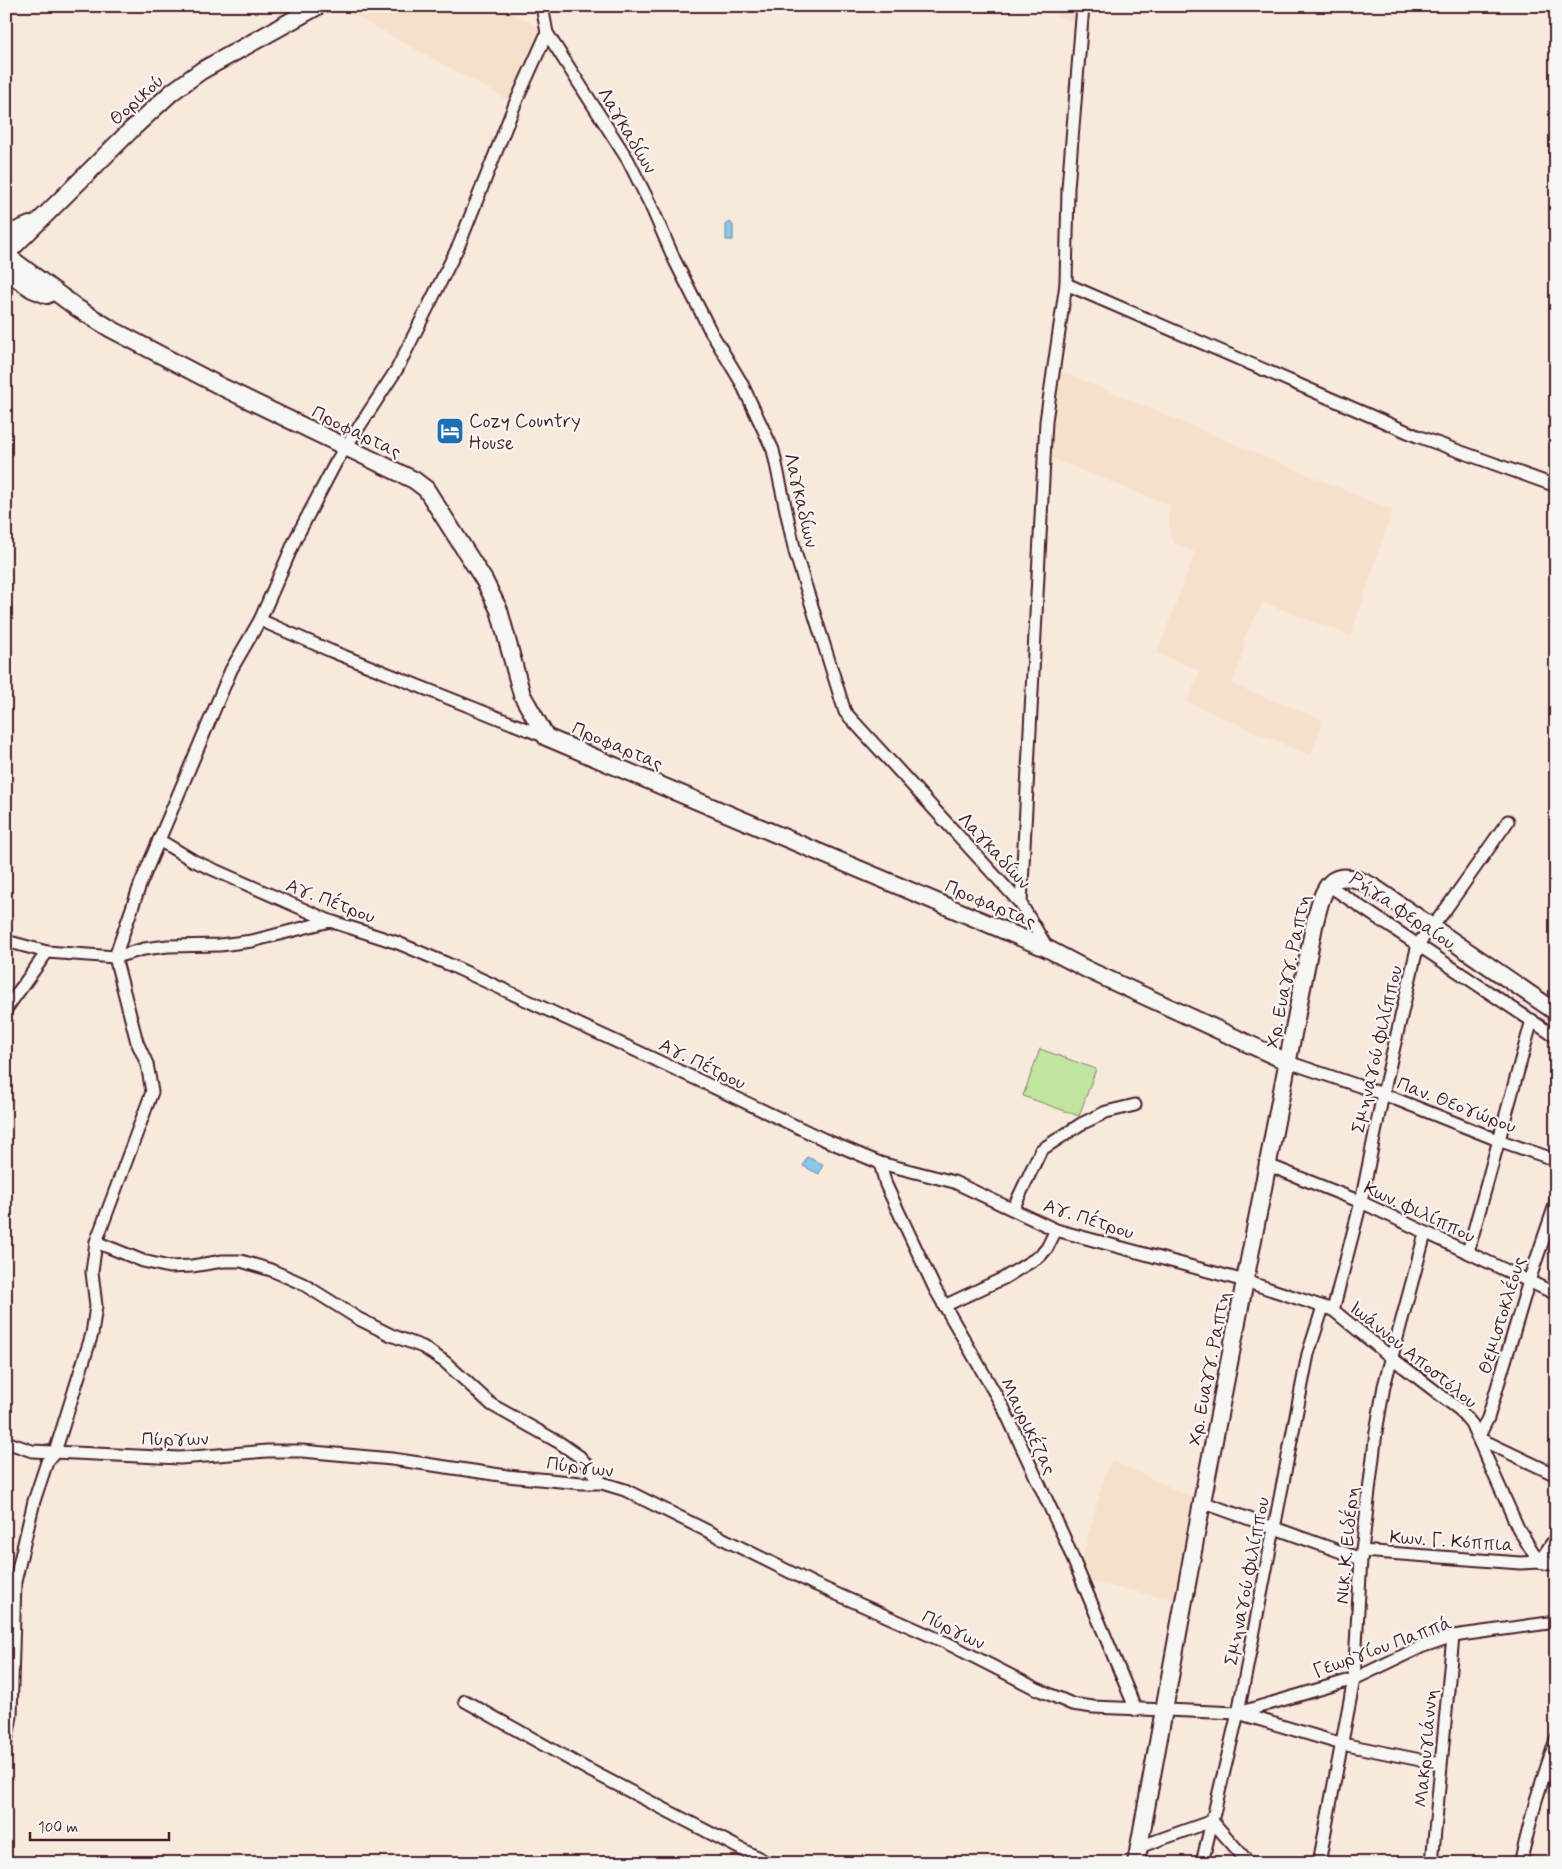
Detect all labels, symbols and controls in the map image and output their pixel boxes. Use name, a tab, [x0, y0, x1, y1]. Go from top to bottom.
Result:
street label: Θορικού	[104, 69, 170, 131]
street label: Λαγκαδίων	[591, 83, 662, 179]
street label: Προφαρτας	[307, 400, 405, 465]
place label: Cozy Country House	[469, 409, 581, 456]
hotel icon: Cozy Country House	[435, 416, 465, 446]
street label: Λαγκαδίων	[778, 451, 824, 550]
street label: Προφαρτας	[568, 716, 667, 777]
street label: Λαγκαδίων	[952, 807, 1036, 895]
street label: Ρήγα Φεραίου	[1344, 867, 1460, 956]
street label: Αγ. Πέτρου	[282, 873, 379, 930]
street label: Προφαρτας	[941, 874, 1040, 935]
street label: Χρ. Ευαγγ. Ραπτη	[1260, 892, 1317, 1050]
street label: Σμηναγού Φιλίππου	[1346, 963, 1409, 1136]
street label: Αγ. Πέτρου	[655, 1033, 750, 1096]
street label: Παν. Θεογώρου	[1393, 1071, 1520, 1140]
street label: Κων. Φιλίππου	[1360, 1176, 1479, 1249]
street label: Αγ. Πέτρου	[1040, 1193, 1137, 1246]
street label: Θεμιστοκλέους	[1473, 1254, 1532, 1377]
street label: Χρ. Ευαγγ. Ραπτη	[1182, 1289, 1237, 1448]
street label: Ιωάννου Αποστόλου	[1344, 1296, 1482, 1415]
street label: Μαυρικέζας	[994, 1374, 1062, 1479]
street label: Πύργων	[141, 1427, 209, 1452]
street label: Πύργων	[545, 1451, 615, 1484]
street label: Νικ. Κ. Ειδέρη	[1330, 1485, 1365, 1605]
street label: Σμηναγού Φιλίππου	[1219, 1495, 1276, 1668]
street label: Κων. Γ. Κόππια	[1389, 1525, 1515, 1558]
street label: Πύργων	[918, 1604, 989, 1656]
street label: Γεωργίου Παππά	[1310, 1611, 1456, 1684]
street label: Μακρυγιάννη	[1409, 1688, 1444, 1808]
scale bar	[30, 1809, 169, 1841]
text: 100 m	[38, 1818, 78, 1838]

